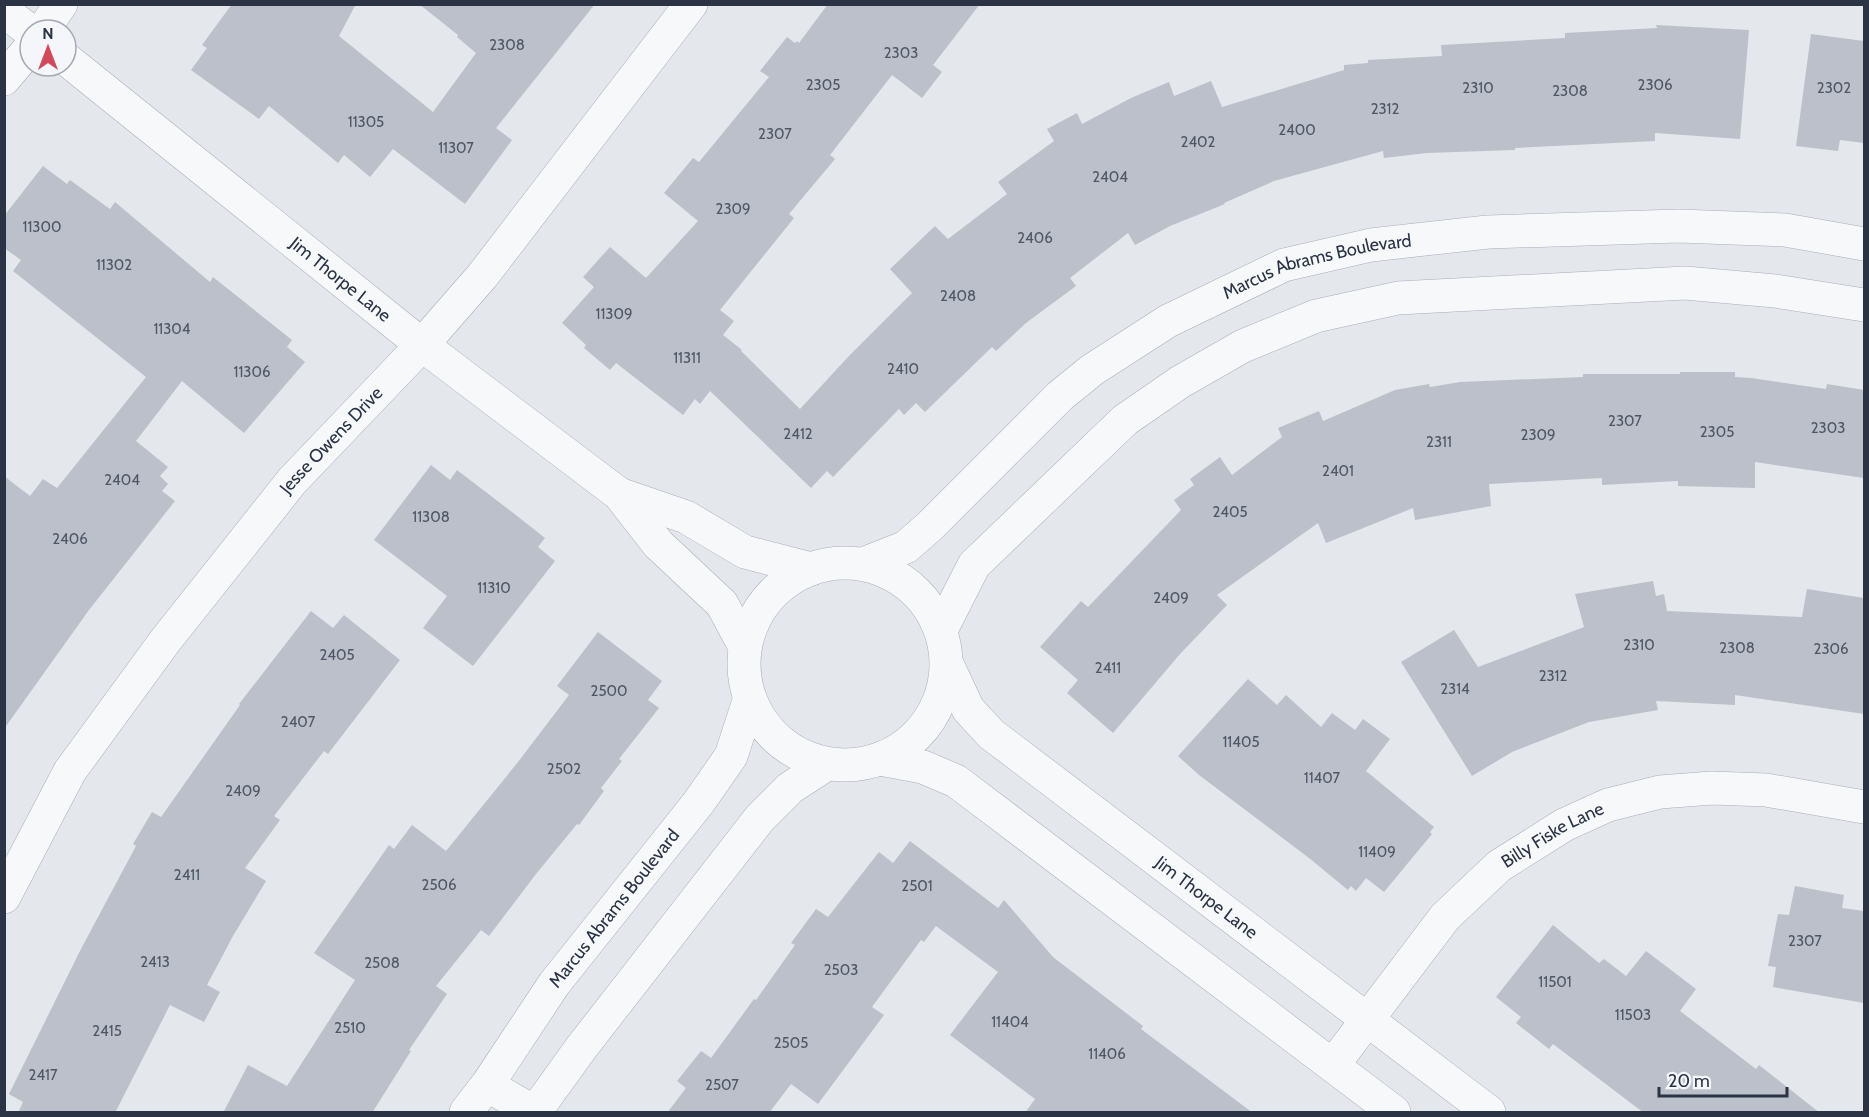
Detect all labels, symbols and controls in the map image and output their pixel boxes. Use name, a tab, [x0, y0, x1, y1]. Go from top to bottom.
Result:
north arrow	[18, 18, 78, 78]
text: N	[42, 24, 54, 43]
house number: 2308	[489, 36, 525, 54]
house number: 2303	[884, 44, 918, 62]
house number: 2305	[806, 76, 840, 94]
house number: 2306	[1638, 76, 1672, 94]
house number: 2310	[1462, 79, 1494, 97]
house number: 2302	[1817, 79, 1851, 97]
house number: 2308	[1552, 82, 1588, 100]
house number: 2312	[1371, 100, 1399, 118]
house number: 11305	[348, 113, 384, 131]
house number: 2400	[1278, 121, 1316, 139]
house number: 2307	[758, 125, 792, 143]
house number: 2402	[1181, 133, 1216, 151]
house number: 11307	[438, 139, 474, 157]
house number: 2404	[1092, 168, 1128, 186]
house number: 2309	[716, 200, 750, 218]
house number: 11300	[23, 218, 61, 236]
house number: 2406	[1017, 229, 1053, 247]
street label: Marcus Abrams Boulevard	[1219, 230, 1413, 304]
street label: Jim Thorpe Lane	[285, 232, 395, 327]
house number: 11302	[96, 256, 132, 274]
house number: 2408	[940, 287, 976, 305]
house number: 11309	[596, 305, 632, 323]
house number: 11304	[153, 320, 191, 338]
house number: 11311	[673, 349, 701, 367]
house number: 2410	[887, 360, 919, 378]
house number: 11306	[234, 363, 270, 381]
street label: Jesse Owens Drive	[274, 382, 387, 499]
house number: 2307	[1608, 412, 1642, 430]
house number: 2303	[1811, 419, 1845, 437]
house number: 2305	[1700, 423, 1734, 441]
house number: 2412	[783, 425, 813, 443]
house number: 2309	[1521, 426, 1555, 444]
house number: 2311	[1426, 433, 1452, 451]
house number: 2401	[1322, 462, 1354, 480]
house number: 2404	[104, 471, 140, 489]
house number: 2405	[1212, 503, 1248, 521]
house number: 11308	[412, 508, 450, 526]
house number: 2406	[52, 530, 88, 548]
house number: 11310	[477, 579, 511, 597]
house number: 2409	[1153, 589, 1189, 607]
house number: 2310	[1623, 636, 1655, 654]
house number: 2308	[1719, 639, 1755, 657]
house number: 2306	[1814, 640, 1848, 658]
house number: 2405	[319, 646, 355, 664]
house number: 2411	[1095, 659, 1121, 677]
house number: 2312	[1539, 667, 1567, 685]
house number: 2314	[1440, 680, 1470, 698]
house number: 2500	[591, 682, 627, 700]
house number: 2407	[281, 713, 316, 731]
house number: 11405	[1222, 733, 1260, 751]
house number: 2502	[547, 760, 581, 778]
house number: 11407	[1304, 769, 1341, 787]
house number: 2409	[225, 782, 261, 800]
street label: Billy Fiske Lane	[1497, 797, 1607, 873]
street label: Marcus Abrams Boulevard	[544, 825, 684, 992]
house number: 11409	[1358, 843, 1396, 861]
street label: Jim Thorpe Lane	[1150, 851, 1262, 943]
house number: 2411	[174, 866, 200, 884]
house number: 2506	[422, 876, 456, 894]
house number: 2501	[901, 877, 933, 895]
house number: 2307	[1788, 932, 1822, 950]
house number: 2413	[140, 953, 170, 971]
house number: 2508	[364, 954, 400, 972]
house number: 2503	[824, 961, 858, 979]
house number: 11501	[1538, 973, 1572, 991]
house number: 11503	[1615, 1006, 1651, 1024]
house number: 11404	[991, 1013, 1029, 1031]
house number: 2510	[334, 1019, 366, 1037]
house number: 2415	[92, 1022, 122, 1040]
house number: 2505	[774, 1034, 808, 1052]
house number: 11406	[1088, 1045, 1126, 1063]
scale bar	[1659, 1060, 1786, 1098]
house number: 2417	[29, 1066, 58, 1084]
text: 20 m	[1668, 1070, 1710, 1092]
house number: 2507	[705, 1076, 739, 1094]

